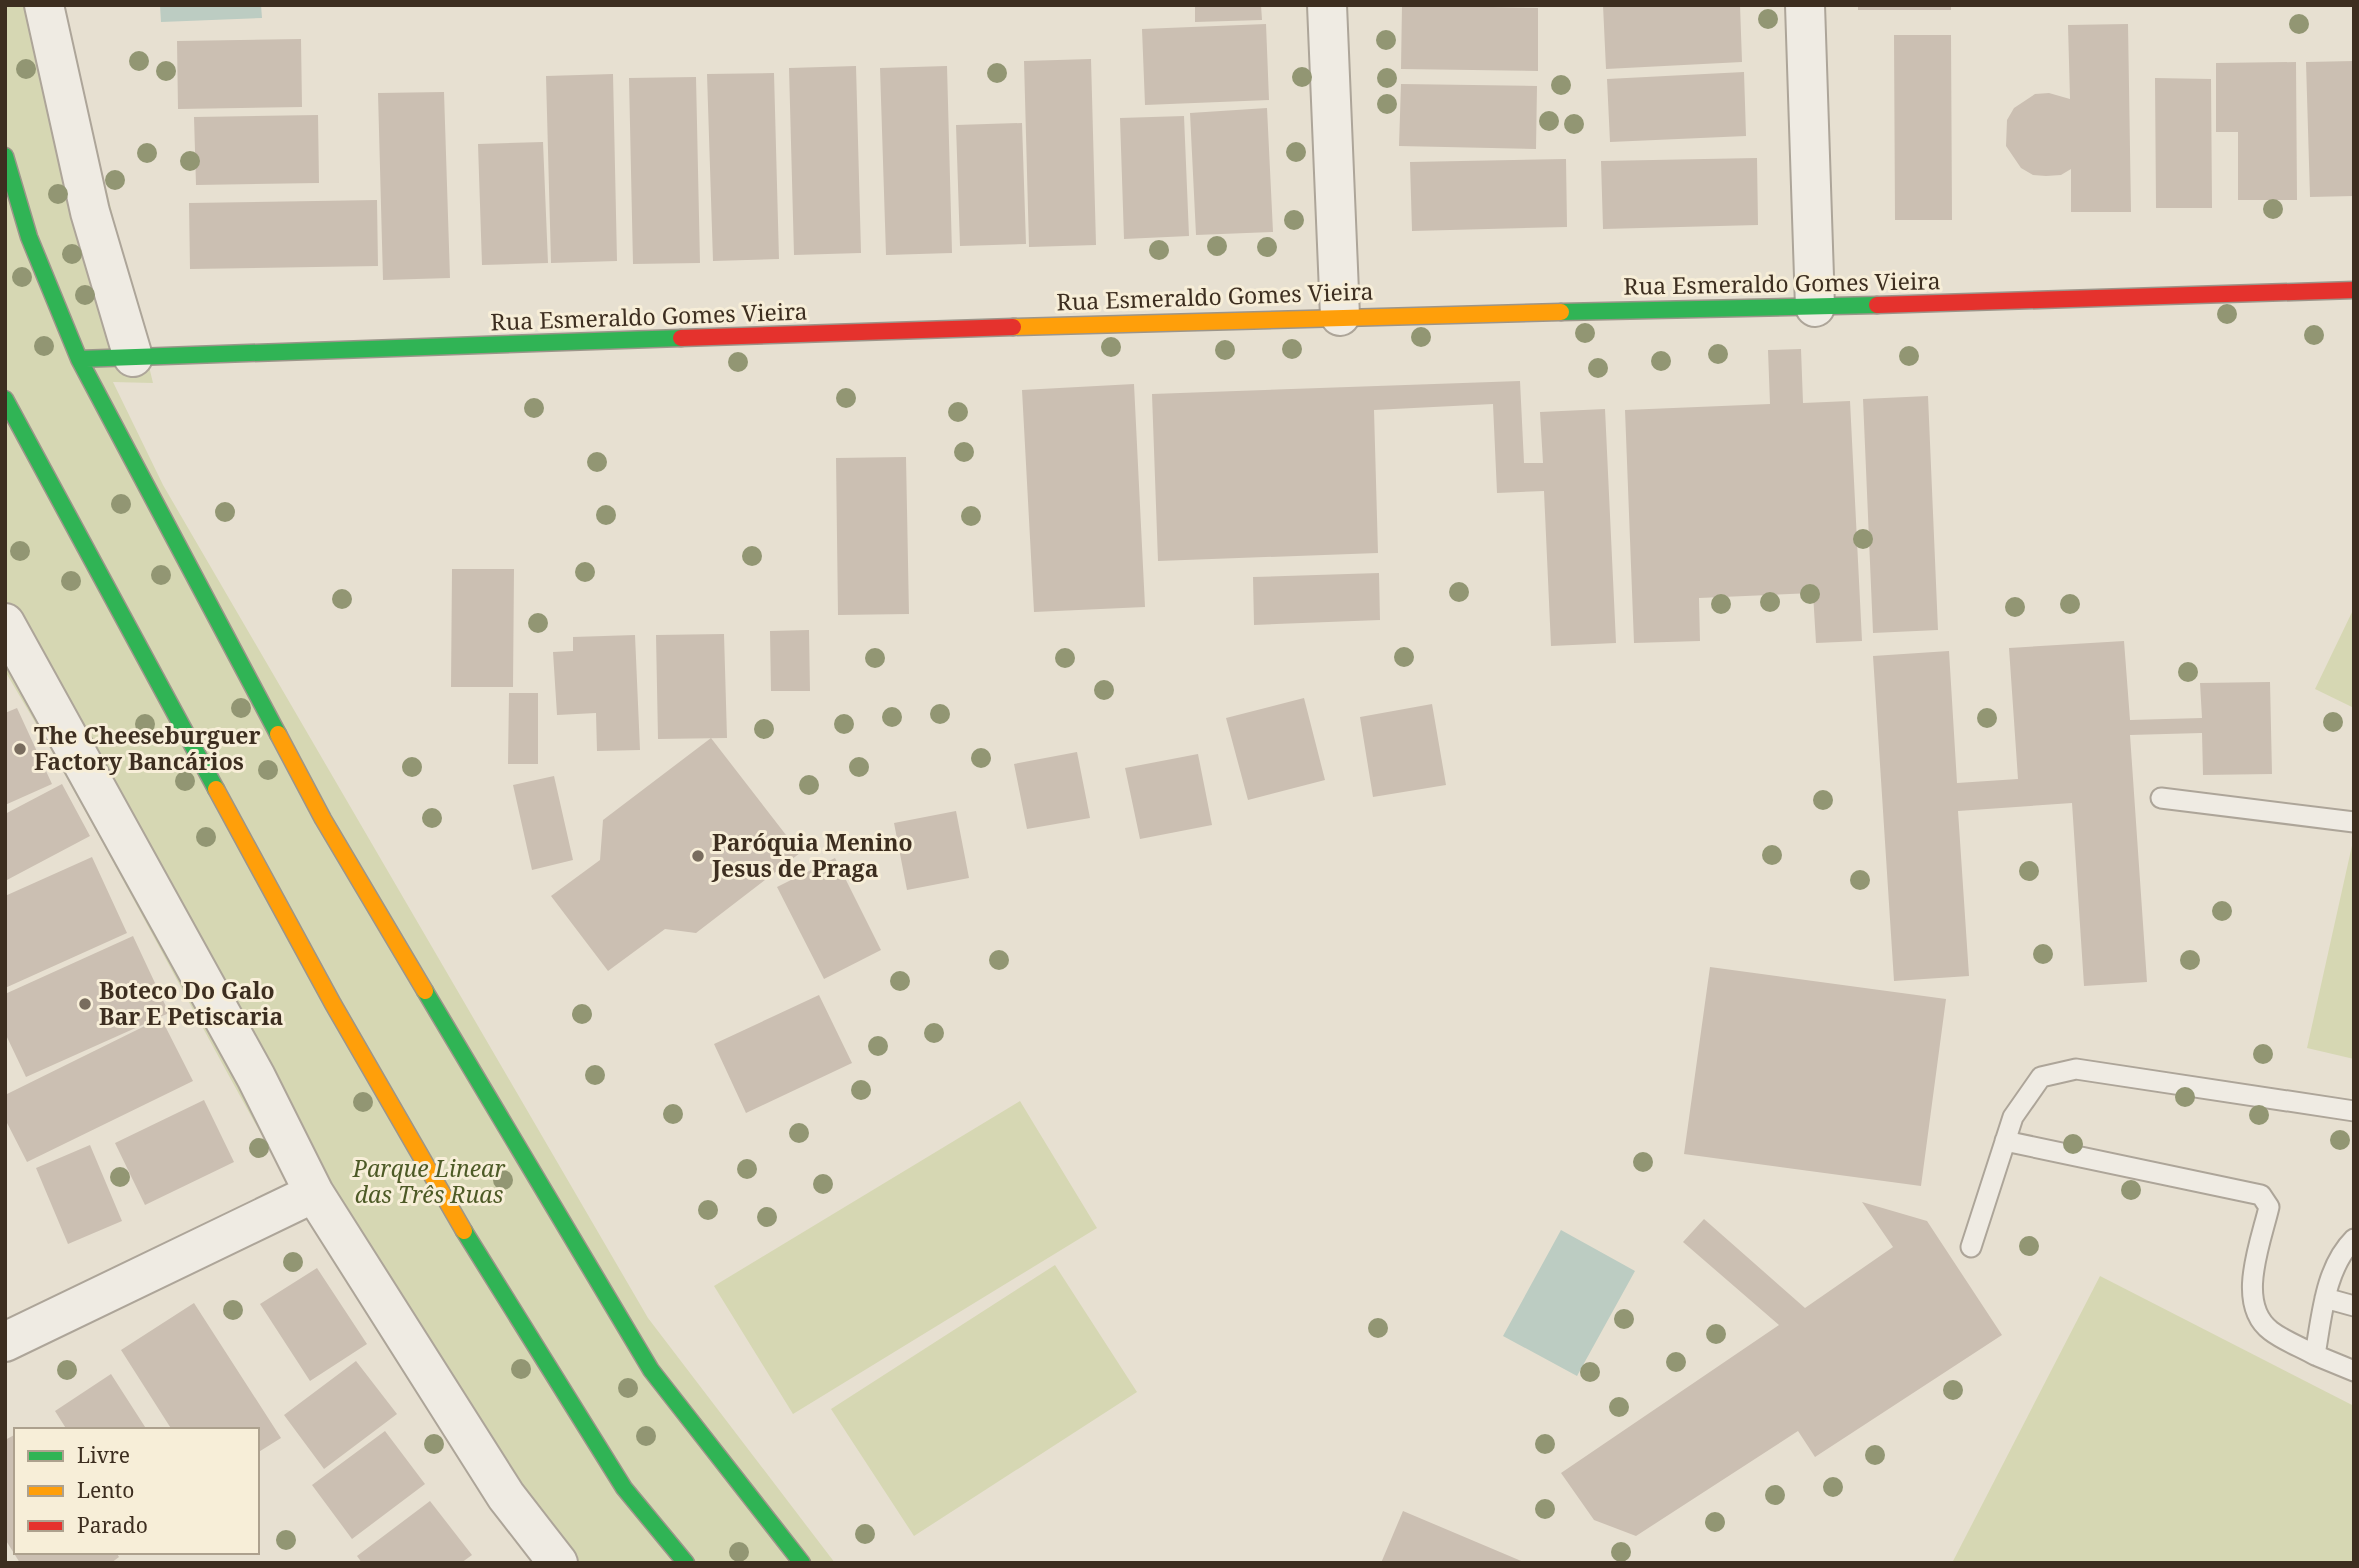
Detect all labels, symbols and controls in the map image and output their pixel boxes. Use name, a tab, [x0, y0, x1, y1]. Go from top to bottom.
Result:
street label: Rua Esmeraldo Gomes Vieira	[1623, 264, 1941, 302]
street label: Rua Esmeraldo Gomes Vieira	[1056, 274, 1374, 318]
street label: Rua Esmeraldo Gomes Vieira	[490, 294, 808, 338]
place label: The Cheeseburguer Factory Bancários	[34, 719, 260, 777]
marker: The Cheeseburguer Factory Bancários	[12, 741, 28, 757]
place label: Paróquia Menino Jesus de Praga	[711, 826, 913, 884]
marker: Paróquia Menino Jesus de Praga	[690, 848, 706, 864]
place label: Boteco Do Galo Bar E Petiscaria	[99, 974, 284, 1032]
marker: Boteco Do Galo Bar E Petiscaria	[77, 996, 93, 1012]
park label: Parque Linear das Três Ruas	[352, 1152, 505, 1210]
legend	[14, 1428, 259, 1554]
text: Livre	[77, 1441, 130, 1469]
text: Lento	[77, 1476, 134, 1504]
text: Parado	[77, 1511, 148, 1539]

